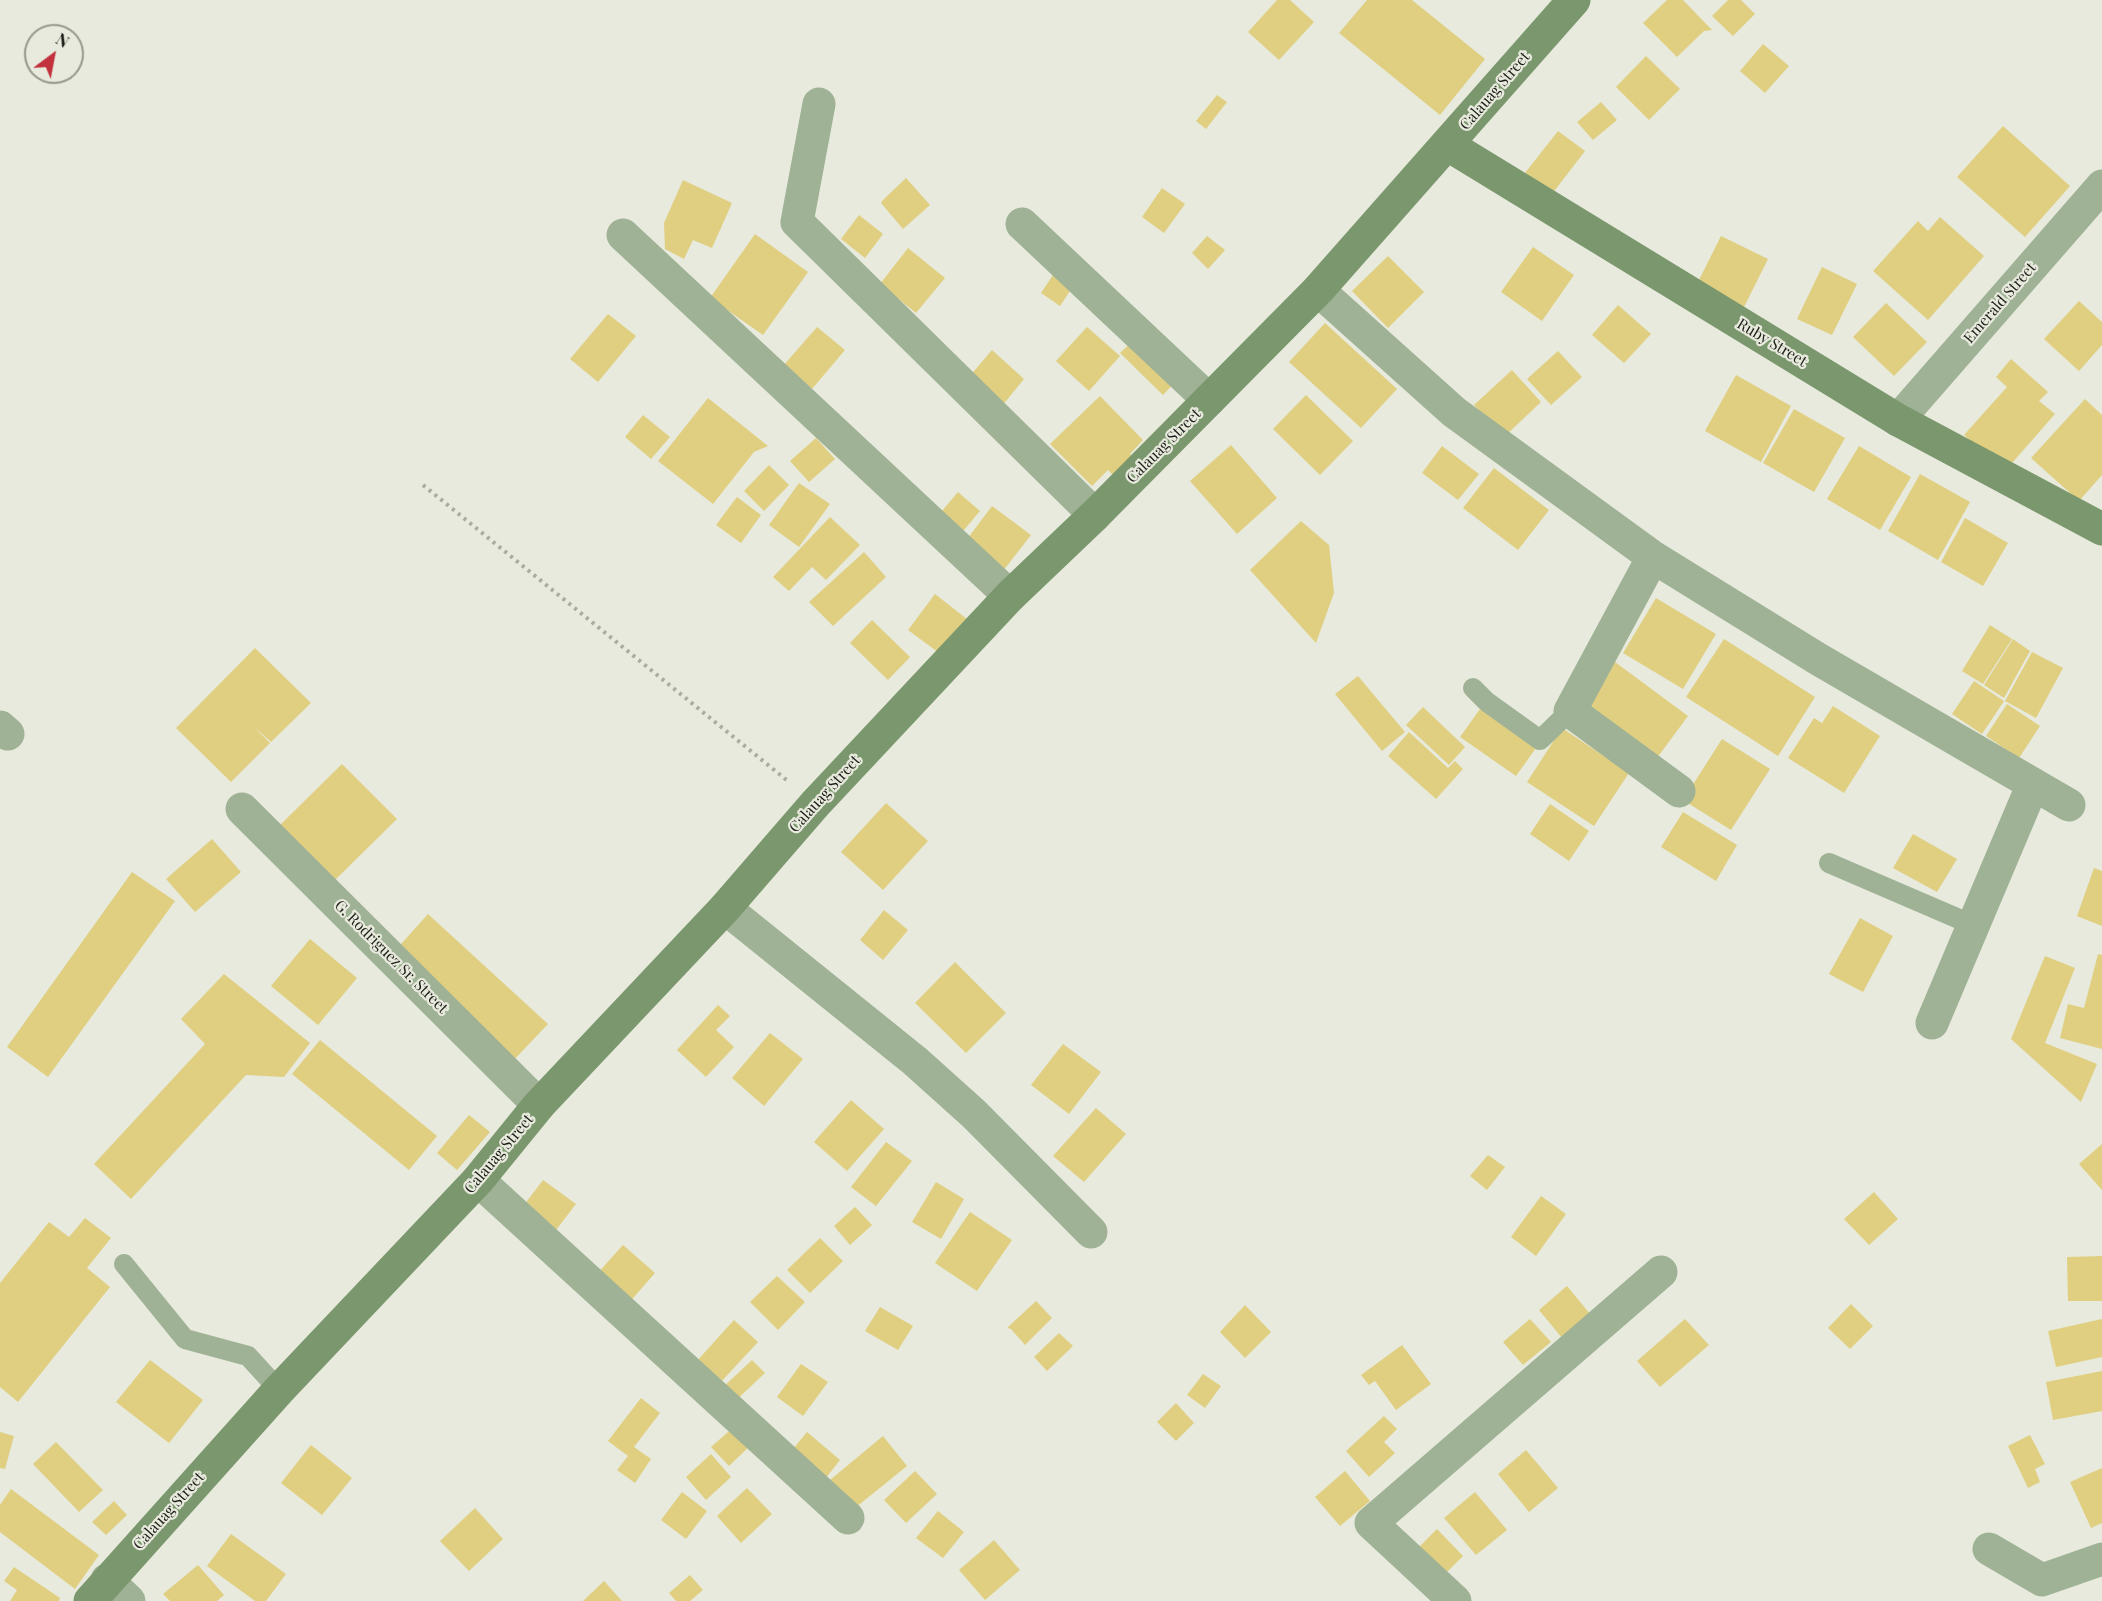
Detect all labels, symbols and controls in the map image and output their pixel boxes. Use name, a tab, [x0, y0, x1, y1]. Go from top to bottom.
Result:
north arrow	[24, 24, 84, 84]
text: N	[52, 28, 73, 52]
street label: Calauag Street	[1456, 48, 1534, 134]
street label: Emerald Street	[1960, 259, 2040, 347]
street label: Ruby Street	[1734, 315, 1810, 371]
street label: Calauag Street	[1123, 405, 1205, 487]
street label: Calauag Street	[786, 752, 864, 836]
street label: G. Rodriguez Sr. Street	[331, 897, 451, 1017]
street label: Calauag Street	[461, 1111, 537, 1197]
street label: Calauag Street	[130, 1469, 208, 1553]

